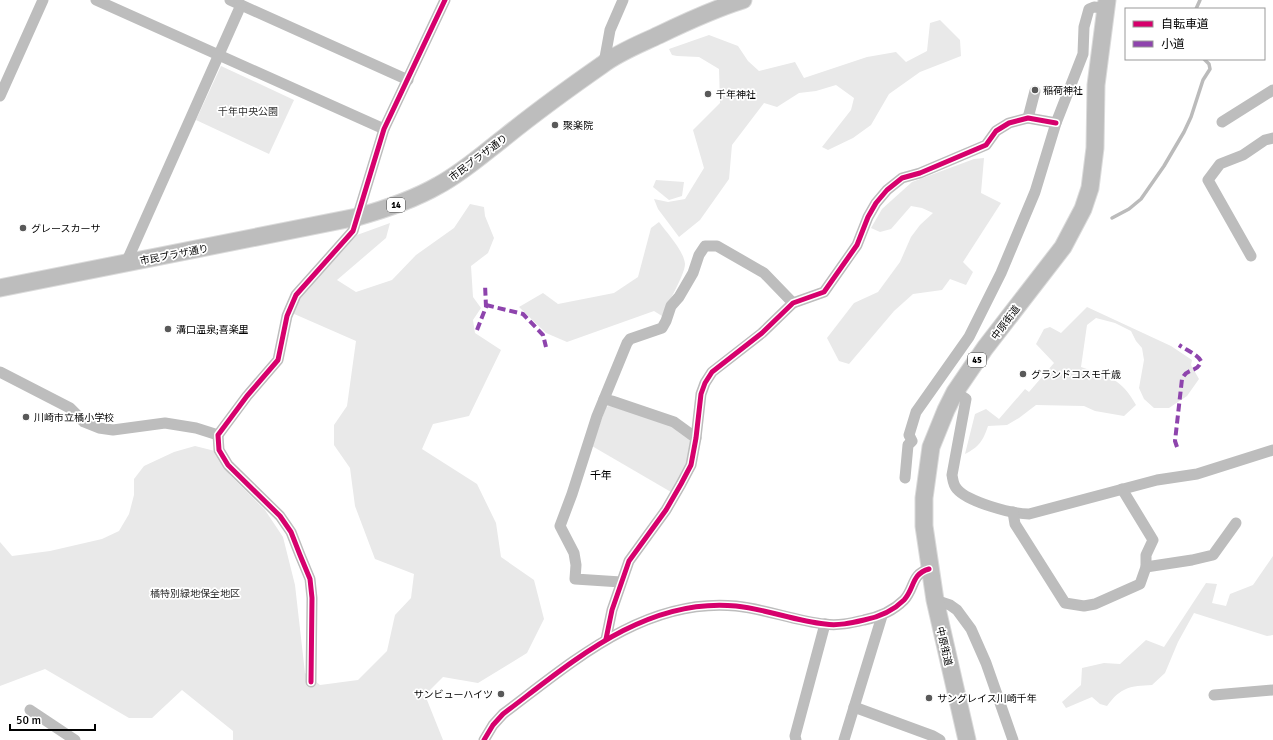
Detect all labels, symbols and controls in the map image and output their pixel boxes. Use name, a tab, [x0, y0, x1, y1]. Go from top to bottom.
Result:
legend	[1125, 8, 1265, 60]
text: 自転車道	[1161, 17, 1209, 32]
text: 小道	[1161, 37, 1185, 52]
marker: 稲荷神社	[1030, 85, 1040, 95]
place label: 稲荷神社	[1043, 85, 1083, 97]
marker: 千年神社	[703, 89, 713, 99]
place label: 千年神社	[716, 89, 756, 101]
park label: 千年中央公園	[218, 106, 278, 118]
marker: 聚楽院	[550, 120, 560, 130]
place label: 聚楽院	[563, 120, 593, 132]
street label: 市民プラザ通り	[447, 132, 510, 184]
road number: 14	[387, 198, 405, 212]
marker: グレースカーサ	[18, 223, 28, 233]
place label: グレースカーサ	[31, 223, 100, 235]
street label: 市民プラザ通り	[139, 242, 210, 268]
street label: 中原街道	[989, 303, 1023, 342]
marker: 溝口温泉;喜楽里	[163, 324, 173, 334]
place label: 溝口温泉;喜楽里	[176, 324, 249, 336]
road number: 45	[968, 353, 986, 367]
marker: グランドコスモ千歳	[1018, 369, 1028, 379]
place label: グランドコスモ千歳	[1031, 369, 1121, 381]
marker: 川崎市立橘小学校	[21, 412, 31, 422]
place label: 川崎市立橘小学校	[34, 412, 114, 424]
district label: 千年	[590, 469, 612, 482]
park label: 橘特別緑地保全地区	[150, 588, 240, 600]
street label: 中原街道	[934, 625, 954, 667]
place label: サンビューハイツ	[413, 689, 493, 701]
marker: サンビューハイツ	[496, 689, 506, 699]
marker: サングレイス川崎千年	[924, 693, 934, 703]
place label: サングレイス川崎千年	[937, 693, 1037, 705]
scale bar	[10, 706, 95, 732]
text: 50 m	[16, 713, 41, 728]

